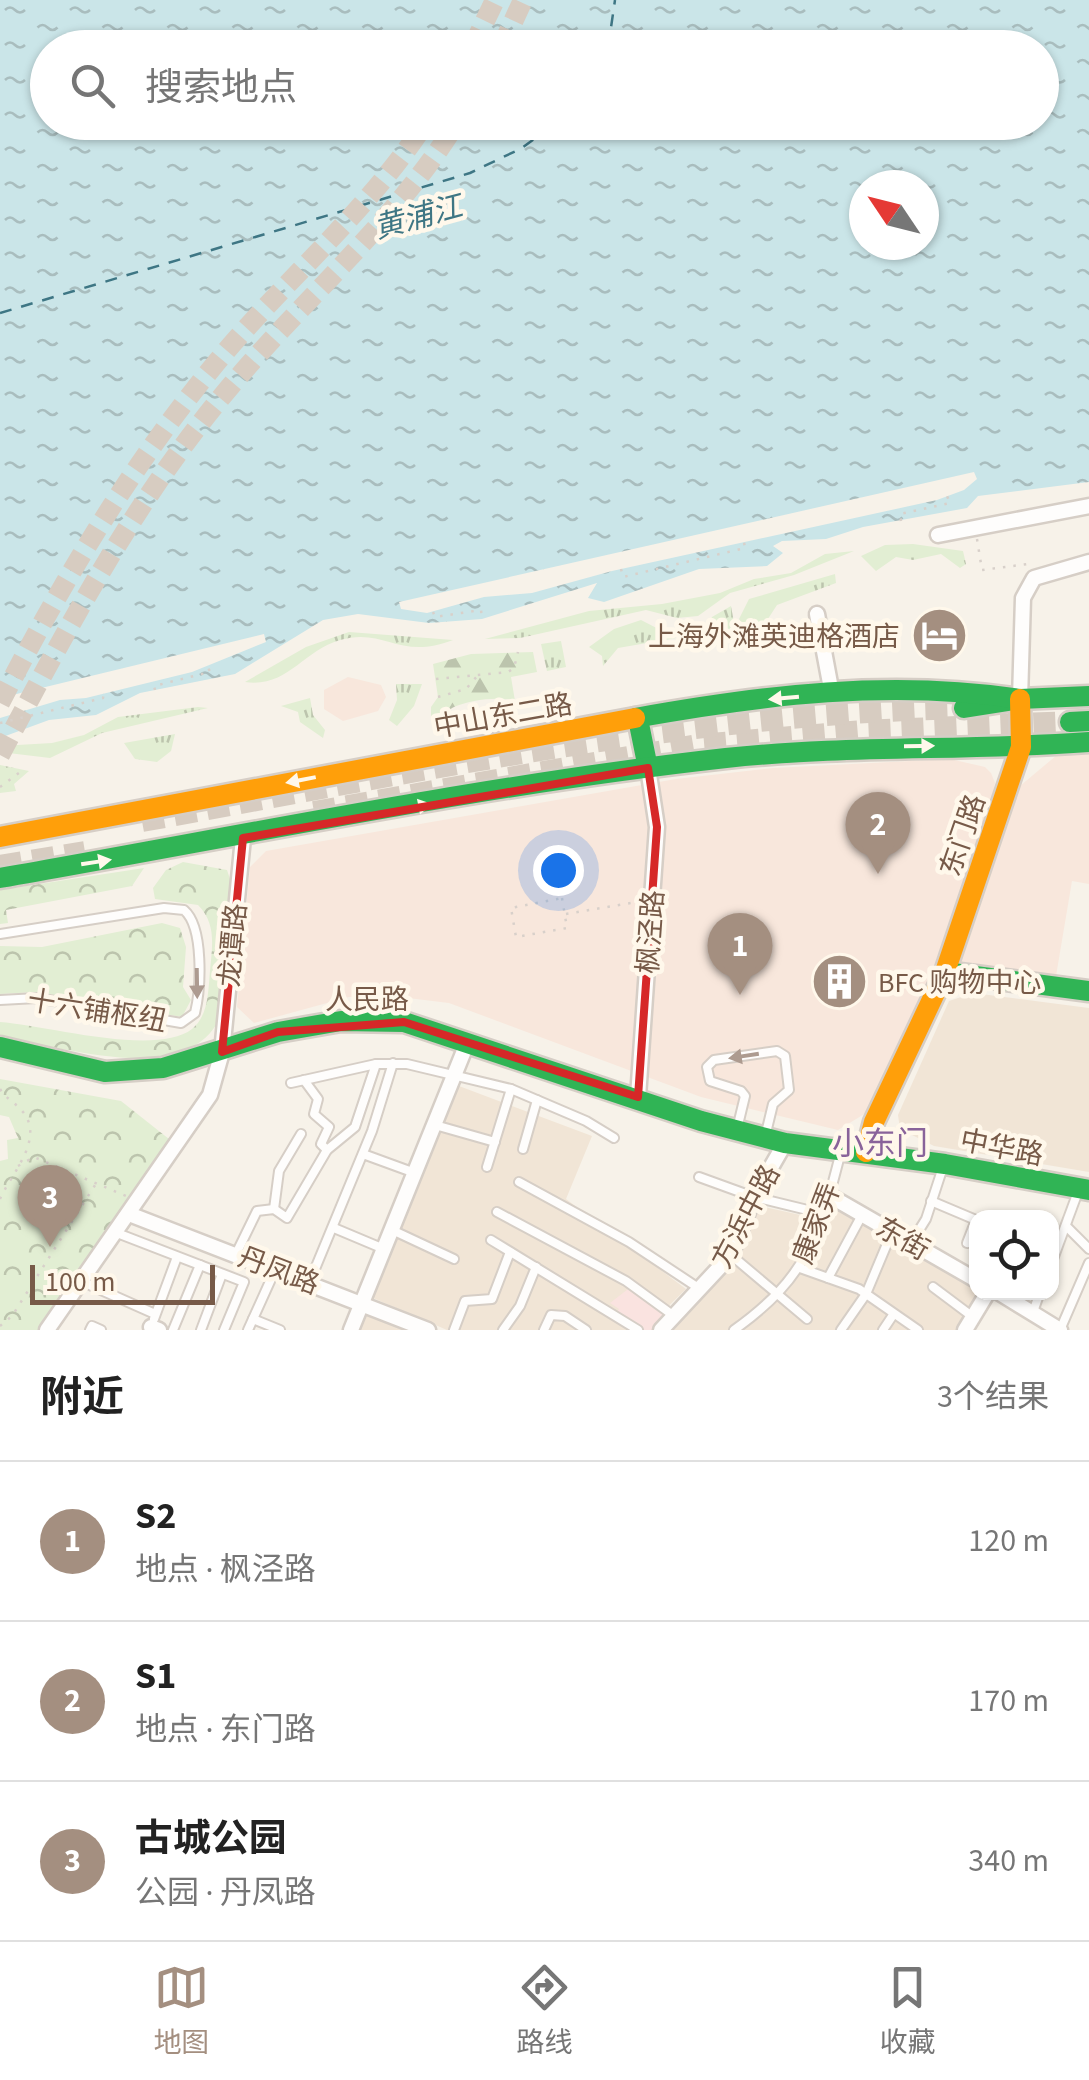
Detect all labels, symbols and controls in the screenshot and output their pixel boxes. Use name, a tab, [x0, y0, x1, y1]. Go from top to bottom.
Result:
search box	[30, 30, 1059, 140]
icon: search	[65, 58, 120, 113]
text: 搜索地点	[145, 61, 297, 115]
north arrow	[849, 170, 939, 260]
water label: 黄浦江	[369, 184, 470, 250]
hotel icon: 上海外滩英迪格酒店	[909, 606, 969, 666]
place label: 上海外滩英迪格酒店	[648, 617, 900, 657]
street label: 中山东二路	[431, 684, 576, 748]
one-way arrow	[767, 690, 799, 706]
one-way arrow	[904, 738, 936, 754]
one-way arrow	[285, 772, 316, 788]
street label: 东门路	[930, 789, 996, 882]
pin: 2	[846, 792, 910, 874]
one-way arrow	[401, 798, 432, 814]
your location	[533, 845, 584, 896]
one-way arrow	[81, 854, 112, 870]
street label: 枫泾路	[628, 889, 674, 975]
street label: 龙谭路	[209, 901, 257, 989]
pin: 1	[708, 912, 772, 995]
building icon: BFC 购物中心	[809, 952, 869, 1012]
place label: BFC 购物中心	[878, 963, 1042, 1003]
one-way arrow	[190, 968, 206, 1000]
street label: 十六铺枢纽	[25, 980, 169, 1042]
street label: 人民路	[325, 980, 409, 1020]
one-way arrow	[728, 1048, 760, 1064]
street label: 中华路	[957, 1120, 1047, 1176]
district label: 小东门	[832, 1121, 928, 1167]
street label: 方浜中路	[702, 1158, 790, 1275]
pin: 3	[18, 1164, 82, 1247]
street label: 康家弄	[783, 1177, 851, 1270]
street label: 东街	[868, 1208, 937, 1270]
map controls	[969, 1210, 1059, 1300]
button: locate	[969, 1210, 1059, 1300]
street label: 丹凤路	[232, 1237, 325, 1305]
scale bar	[30, 1260, 215, 1304]
text: 100 m	[45, 1262, 116, 1302]
text: 附近	[40, 1368, 124, 1428]
text: 3个结果	[937, 1374, 1049, 1420]
text: S2	[135, 1489, 176, 1543]
text: 1	[64, 1518, 81, 1564]
text: 120 m	[968, 1518, 1049, 1564]
text: 地点 · 枫泾路	[135, 1547, 316, 1593]
text: S1	[135, 1649, 176, 1703]
text: 2	[64, 1678, 81, 1724]
text: 170 m	[968, 1678, 1049, 1724]
text: 地点 · 东门路	[135, 1707, 316, 1753]
text: 古城公园	[135, 1812, 287, 1866]
text: 3	[64, 1838, 81, 1884]
text: 340 m	[968, 1838, 1049, 1884]
text: 公园 · 丹凤路	[135, 1870, 316, 1916]
tab: 地图	[153, 1960, 210, 2063]
tab: 路线	[516, 1960, 573, 2063]
tab: 收藏	[879, 1960, 936, 2063]

